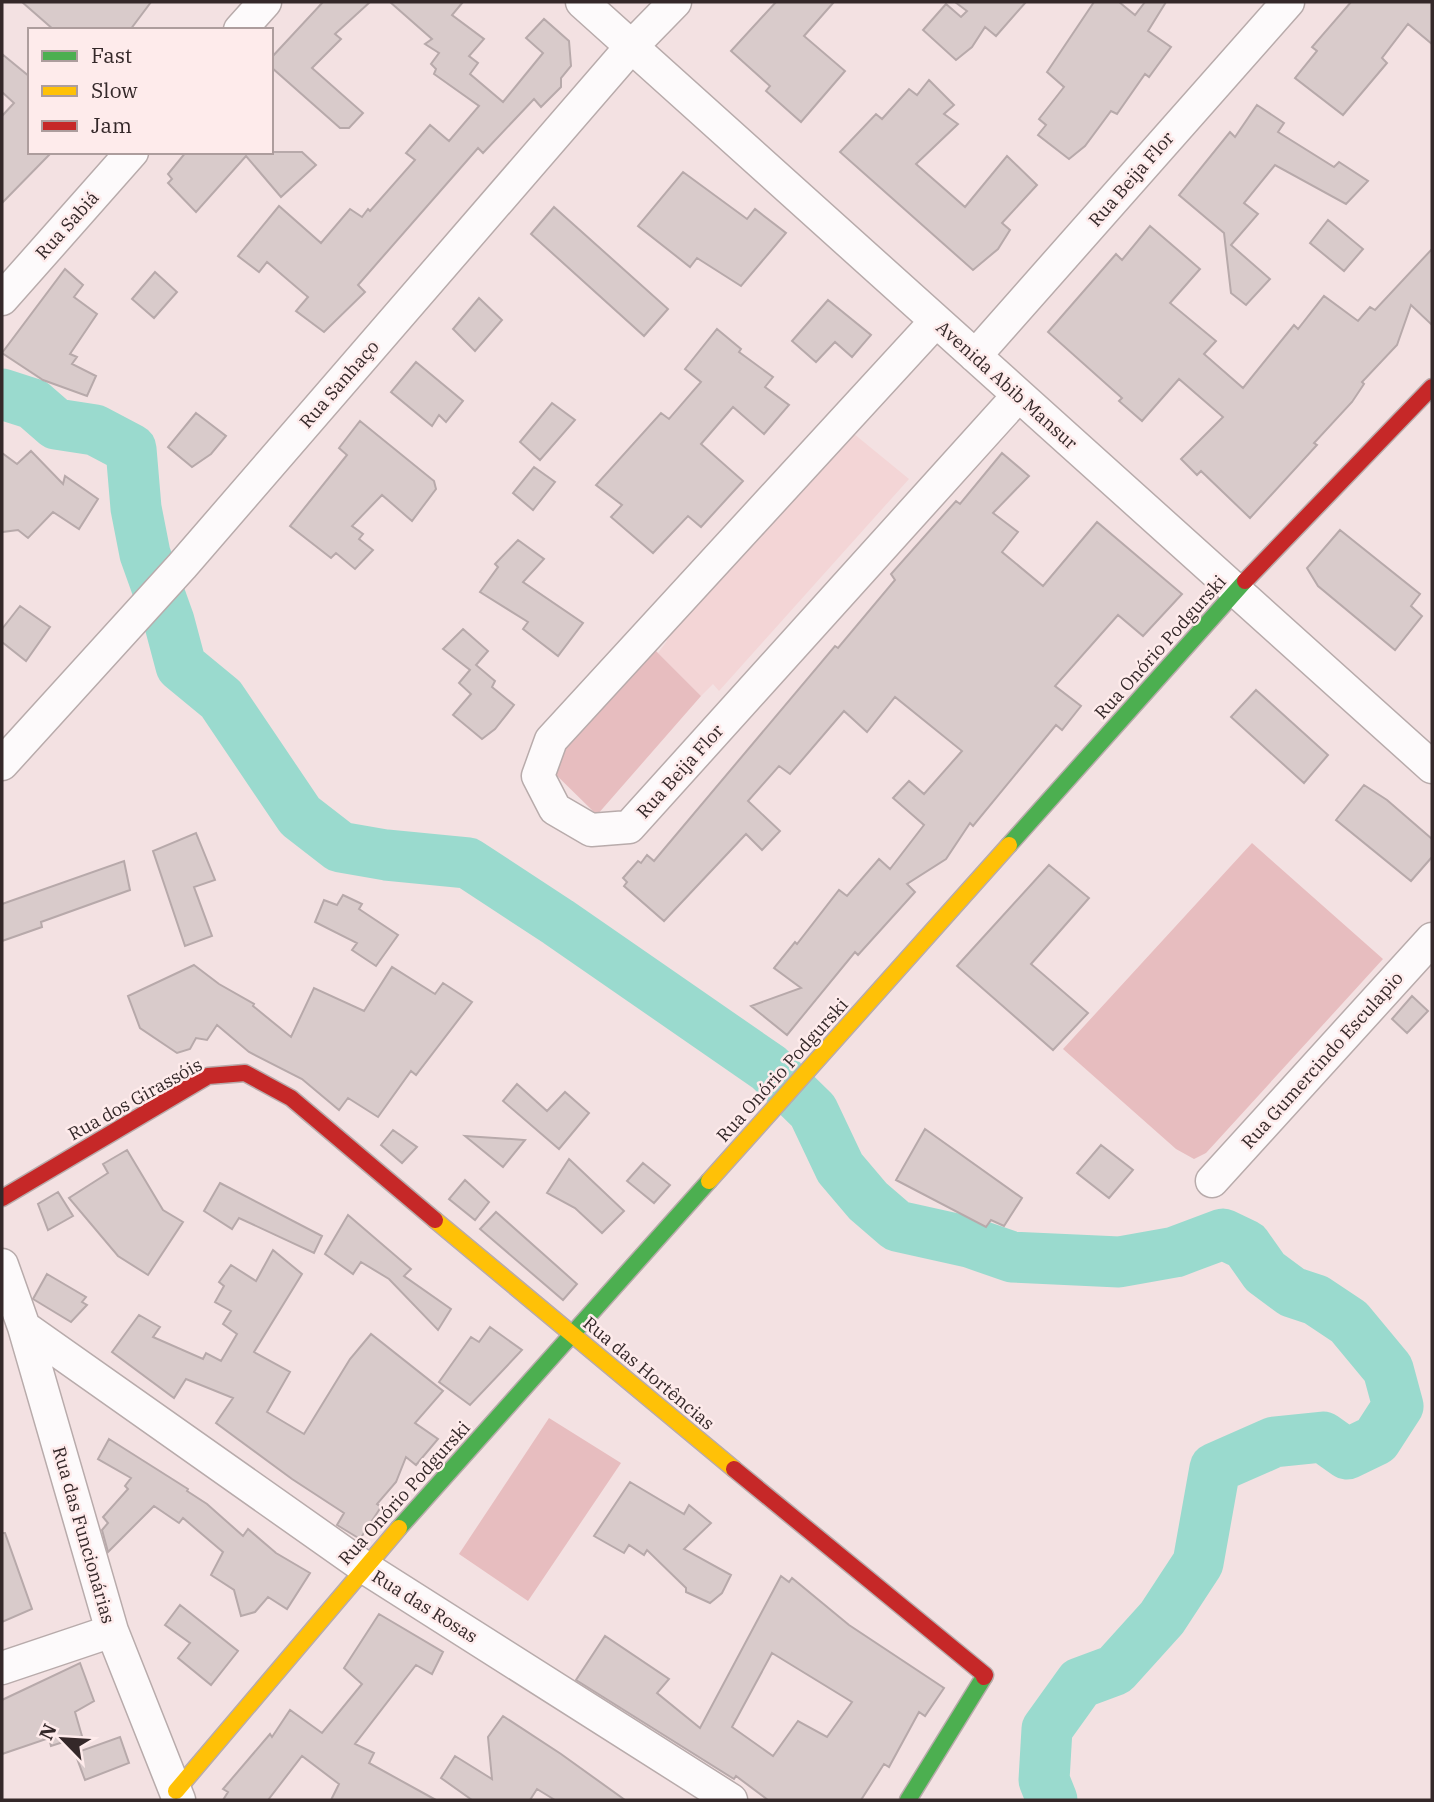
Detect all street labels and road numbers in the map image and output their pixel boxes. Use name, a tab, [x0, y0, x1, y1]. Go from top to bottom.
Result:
street label: Rua Beija Flor	[1083, 127, 1179, 231]
street label: Rua Sabiá	[30, 186, 104, 264]
street label: Avenida Abib Mansur	[932, 316, 1082, 454]
street label: Rua Sanhaço	[294, 335, 384, 433]
street label: Rua Onório Podgurski	[1089, 570, 1231, 724]
street label: Rua Beija Flor	[632, 719, 728, 823]
street label: Rua Gumercindo Esculapio	[1236, 967, 1408, 1153]
street label: Rua Onório Podgurski	[711, 993, 853, 1147]
street label: Rua dos Girassóis	[64, 1053, 206, 1145]
street label: Rua das Hortências	[579, 1311, 719, 1435]
street label: Rua Onório Podgurski	[333, 1416, 475, 1570]
street label: Rua das Funcionárias	[48, 1444, 120, 1626]
street label: Rua das Rosas	[368, 1564, 482, 1648]

